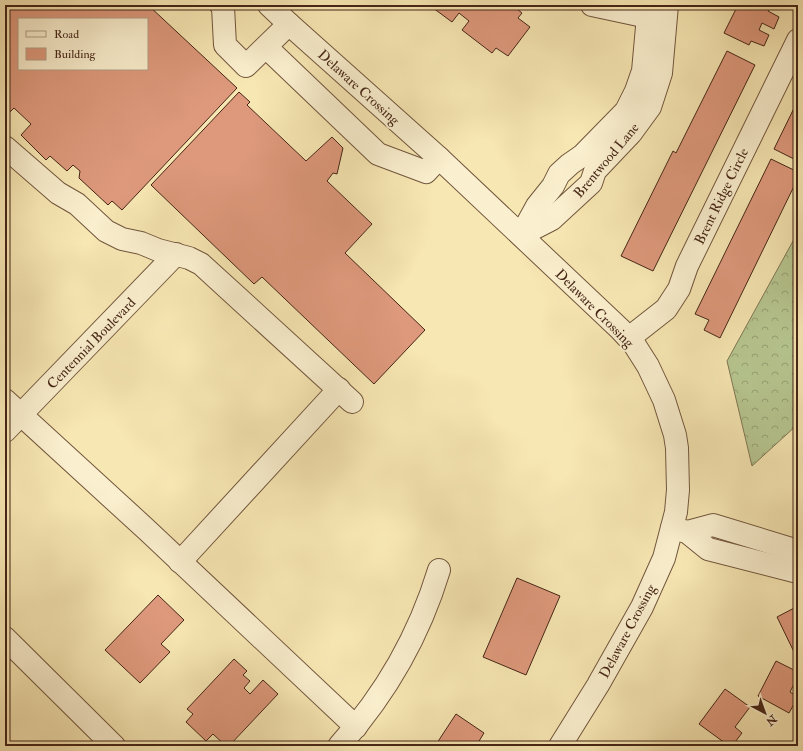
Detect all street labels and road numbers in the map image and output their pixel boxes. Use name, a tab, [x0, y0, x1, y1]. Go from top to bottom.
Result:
street label: Delaware Crossing	[314, 46, 404, 129]
street label: Brentwood Lane	[570, 119, 643, 201]
street label: Brent Ridge Circle	[691, 145, 752, 247]
street label: Delaware Crossing	[552, 265, 638, 352]
street label: Centennial Boulevard	[43, 294, 139, 393]
street label: Delaware Crossing	[595, 580, 660, 681]

